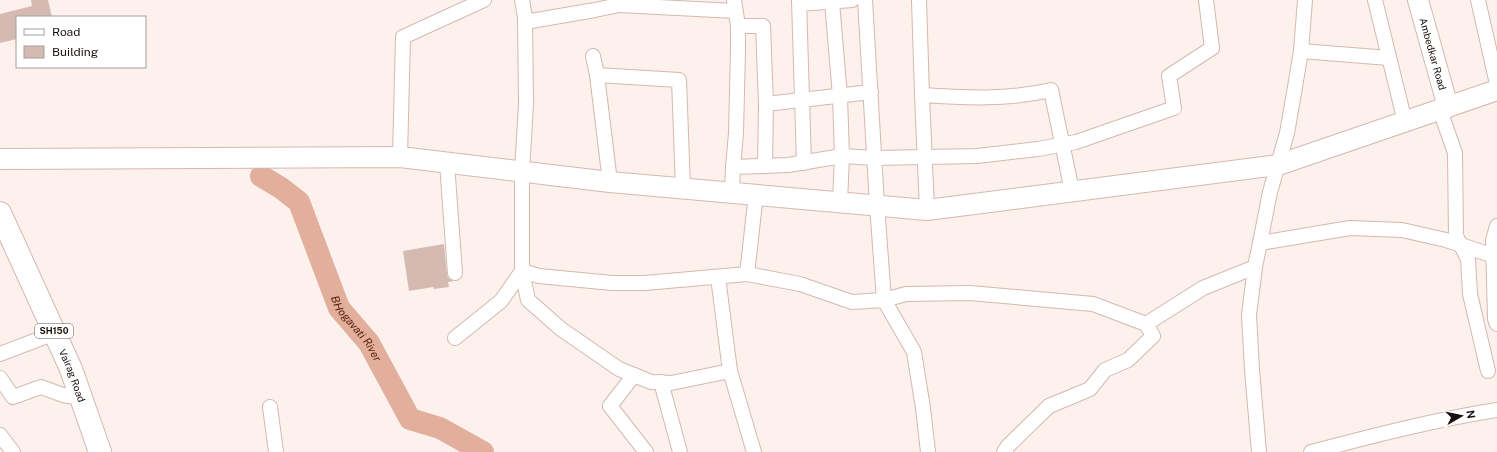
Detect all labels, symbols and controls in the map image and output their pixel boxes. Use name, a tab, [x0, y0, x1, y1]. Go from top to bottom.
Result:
legend	[16, 16, 146, 68]
street label: Ambedkar Road	[1417, 16, 1449, 91]
text: Road	[52, 25, 80, 39]
text: Building	[52, 45, 98, 59]
water label: BHogavati River	[329, 294, 384, 364]
road number: SH150	[35, 324, 73, 338]
street label: Vairag Road	[57, 347, 88, 404]
north arrow	[1441, 396, 1481, 436]
text: N	[1464, 409, 1477, 420]

